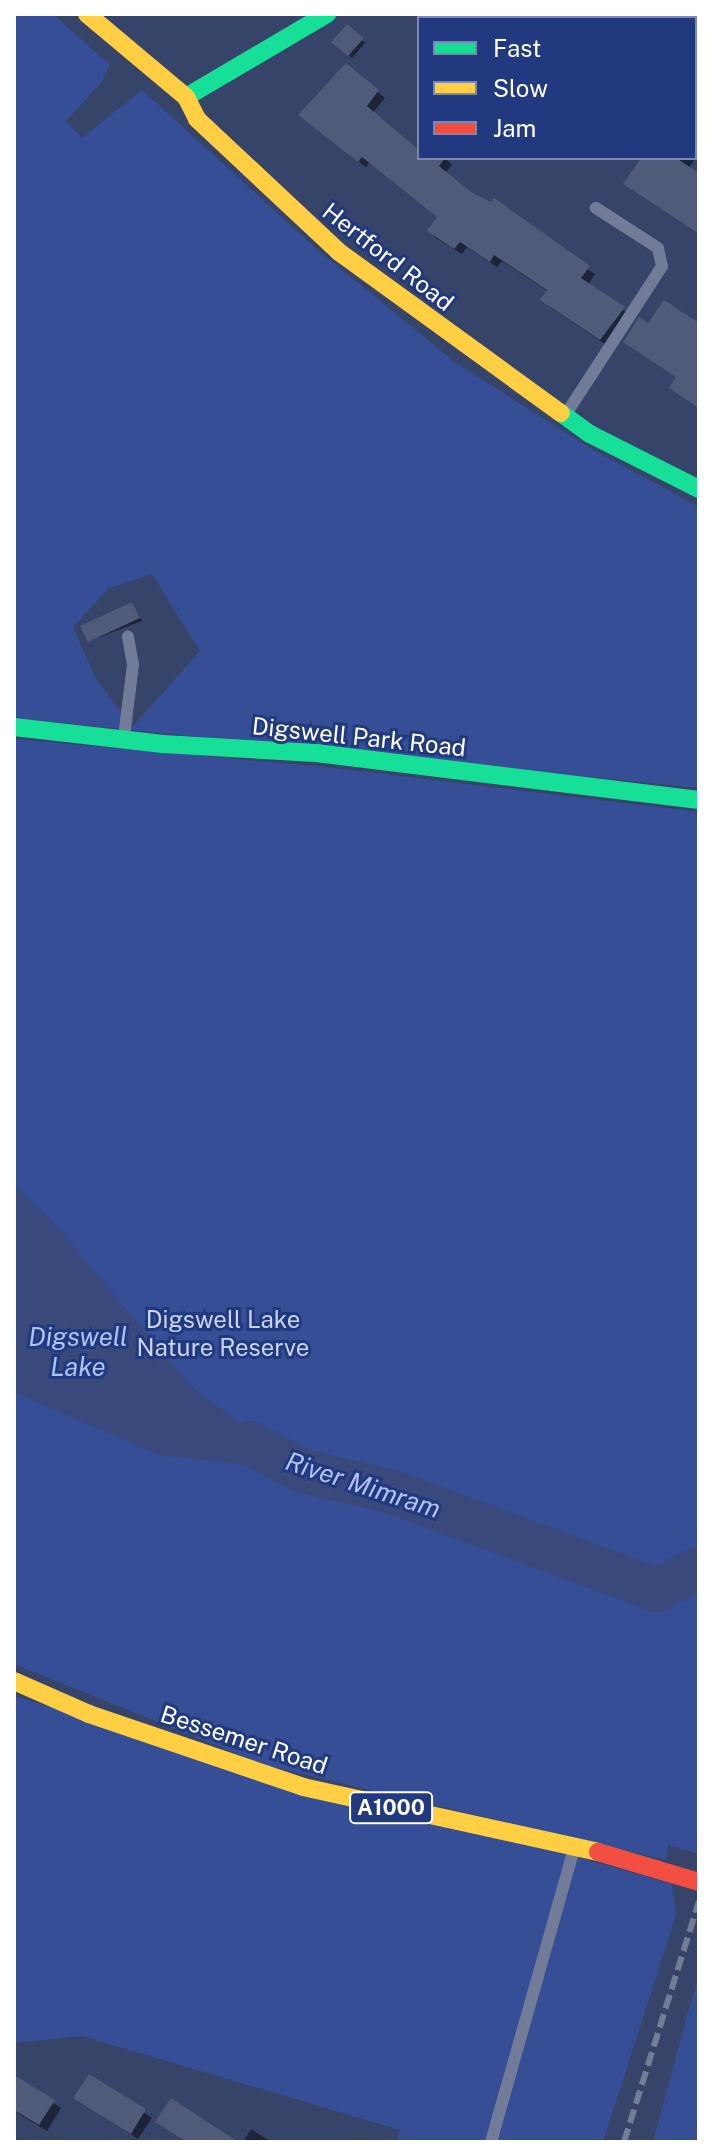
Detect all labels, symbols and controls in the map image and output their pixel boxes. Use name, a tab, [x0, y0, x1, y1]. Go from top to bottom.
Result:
legend	[417, 16, 697, 160]
text: Fast	[493, 34, 541, 62]
text: Slow	[493, 74, 548, 102]
text: Jam	[493, 114, 536, 142]
street label: Hertford Road	[317, 197, 459, 317]
street label: Digswell Park Road	[251, 711, 467, 763]
park label: Digswell Lake Nature Reserve	[137, 1306, 309, 1362]
water label: Digswell Lake	[28, 1321, 128, 1382]
water label: River Mimram	[282, 1445, 444, 1525]
street label: Bessemer Road	[157, 1699, 331, 1781]
road number: A1000	[349, 1790, 433, 1826]

